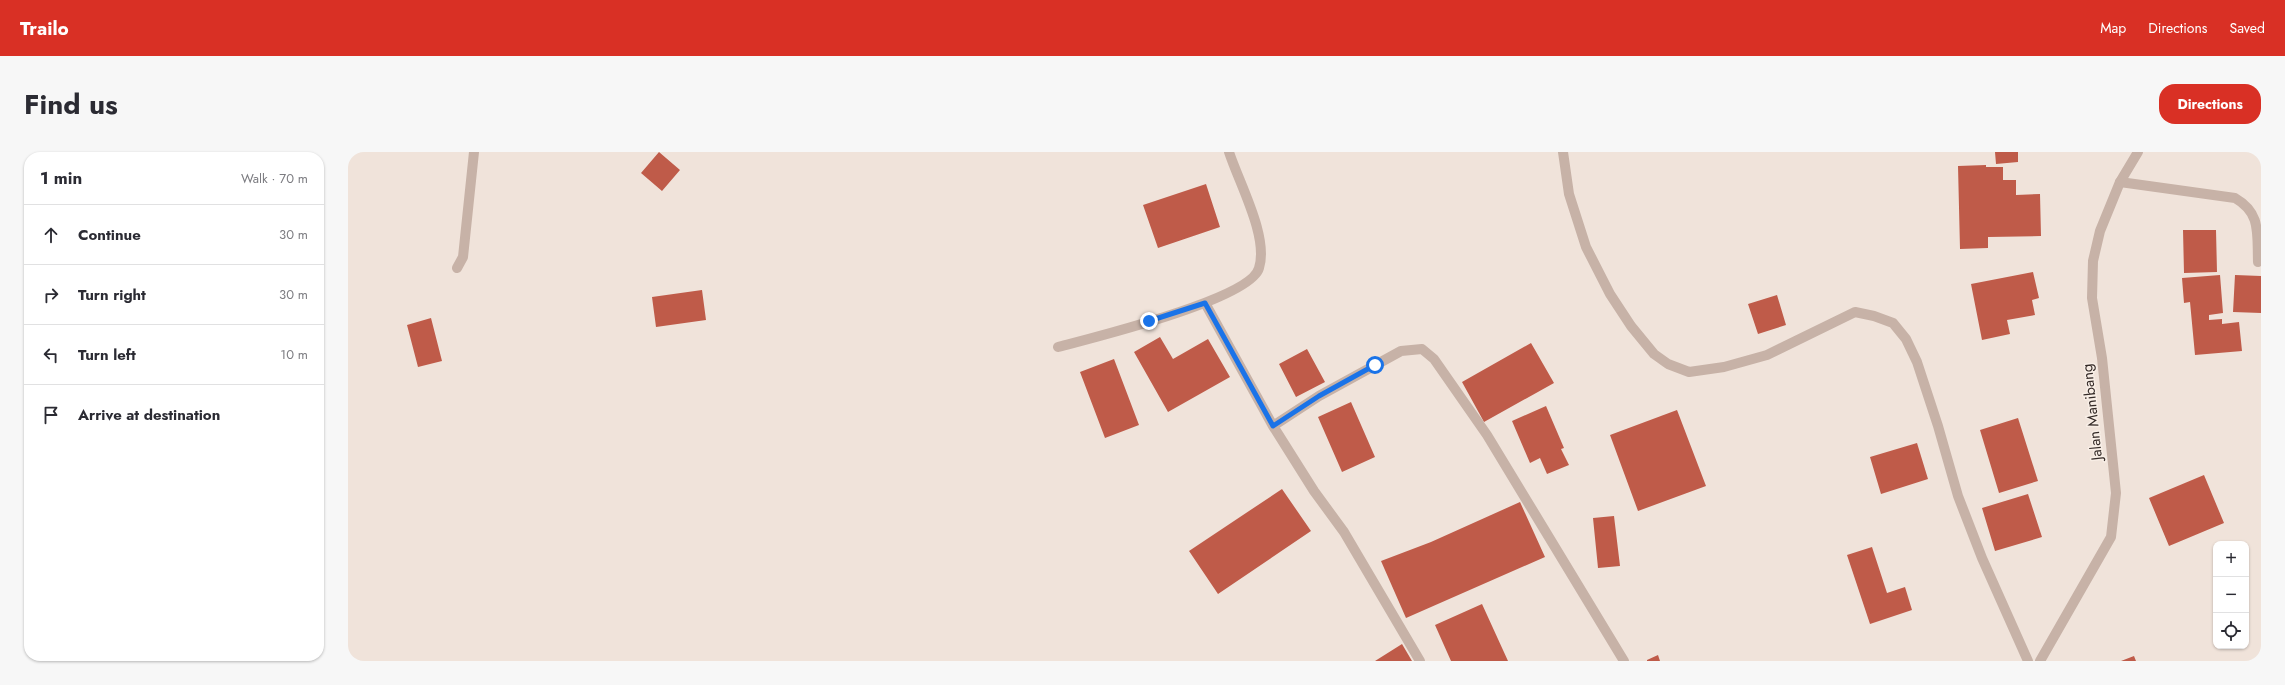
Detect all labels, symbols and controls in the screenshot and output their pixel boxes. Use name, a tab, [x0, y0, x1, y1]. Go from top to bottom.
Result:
text: Trailo	[20, 15, 69, 42]
text: Map	[2100, 18, 2126, 38]
text: Directions	[2148, 18, 2208, 38]
text: Saved	[2230, 18, 2265, 38]
text: Find us	[24, 84, 118, 125]
button: Directions	[2159, 84, 2261, 124]
text: 1 min	[40, 166, 82, 190]
text: Walk · 70 m	[241, 169, 308, 188]
icon: ahead	[40, 224, 62, 246]
text: Continue	[78, 224, 141, 246]
text: 30 m	[279, 225, 308, 244]
icon: right	[40, 284, 62, 306]
text: Turn right	[78, 284, 146, 306]
text: 30 m	[279, 285, 308, 304]
route end	[1140, 312, 1158, 330]
icon: left	[40, 344, 62, 366]
text: Turn left	[78, 344, 136, 366]
text: 10 m	[280, 345, 308, 364]
route start	[1366, 356, 1384, 374]
street label: Jalan Manibang	[2076, 363, 2108, 463]
icon: arrive	[40, 404, 62, 426]
text: Arrive at destination	[78, 404, 220, 426]
map controls	[2213, 541, 2249, 649]
button: +	[2213, 541, 2249, 577]
button: −	[2213, 577, 2249, 613]
button: locate	[2213, 613, 2249, 649]

